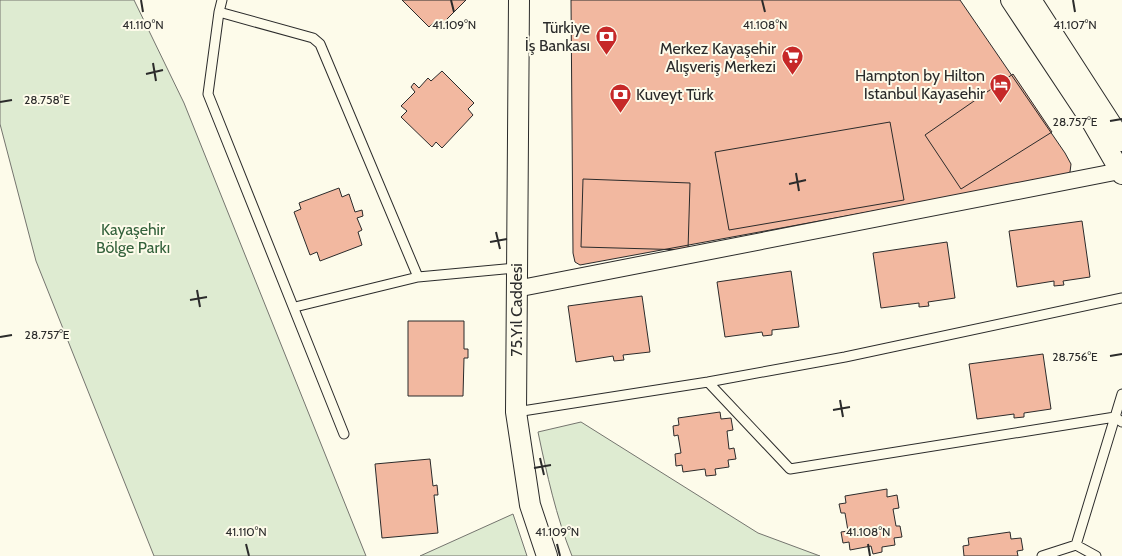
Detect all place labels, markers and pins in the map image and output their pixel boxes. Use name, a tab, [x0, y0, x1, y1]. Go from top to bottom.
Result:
place label: Türkiye İş Bankası	[525, 18, 590, 55]
bank icon: Türkiye İş Bankası	[594, 24, 618, 55]
place label: Merkez Kayaşehir Alışveriş Merkezi	[660, 39, 777, 76]
supermarket icon: Merkez Kayaşehir Alışveriş Merkezi	[780, 45, 804, 76]
place label: Hampton by Hilton Istanbul Kayasehir	[855, 66, 986, 103]
hotel icon: Hampton by Hilton Istanbul Kayasehir	[989, 72, 1013, 103]
bank icon: Kuveyt Türk	[608, 82, 632, 113]
place label: Kuveyt Türk	[636, 85, 715, 104]

